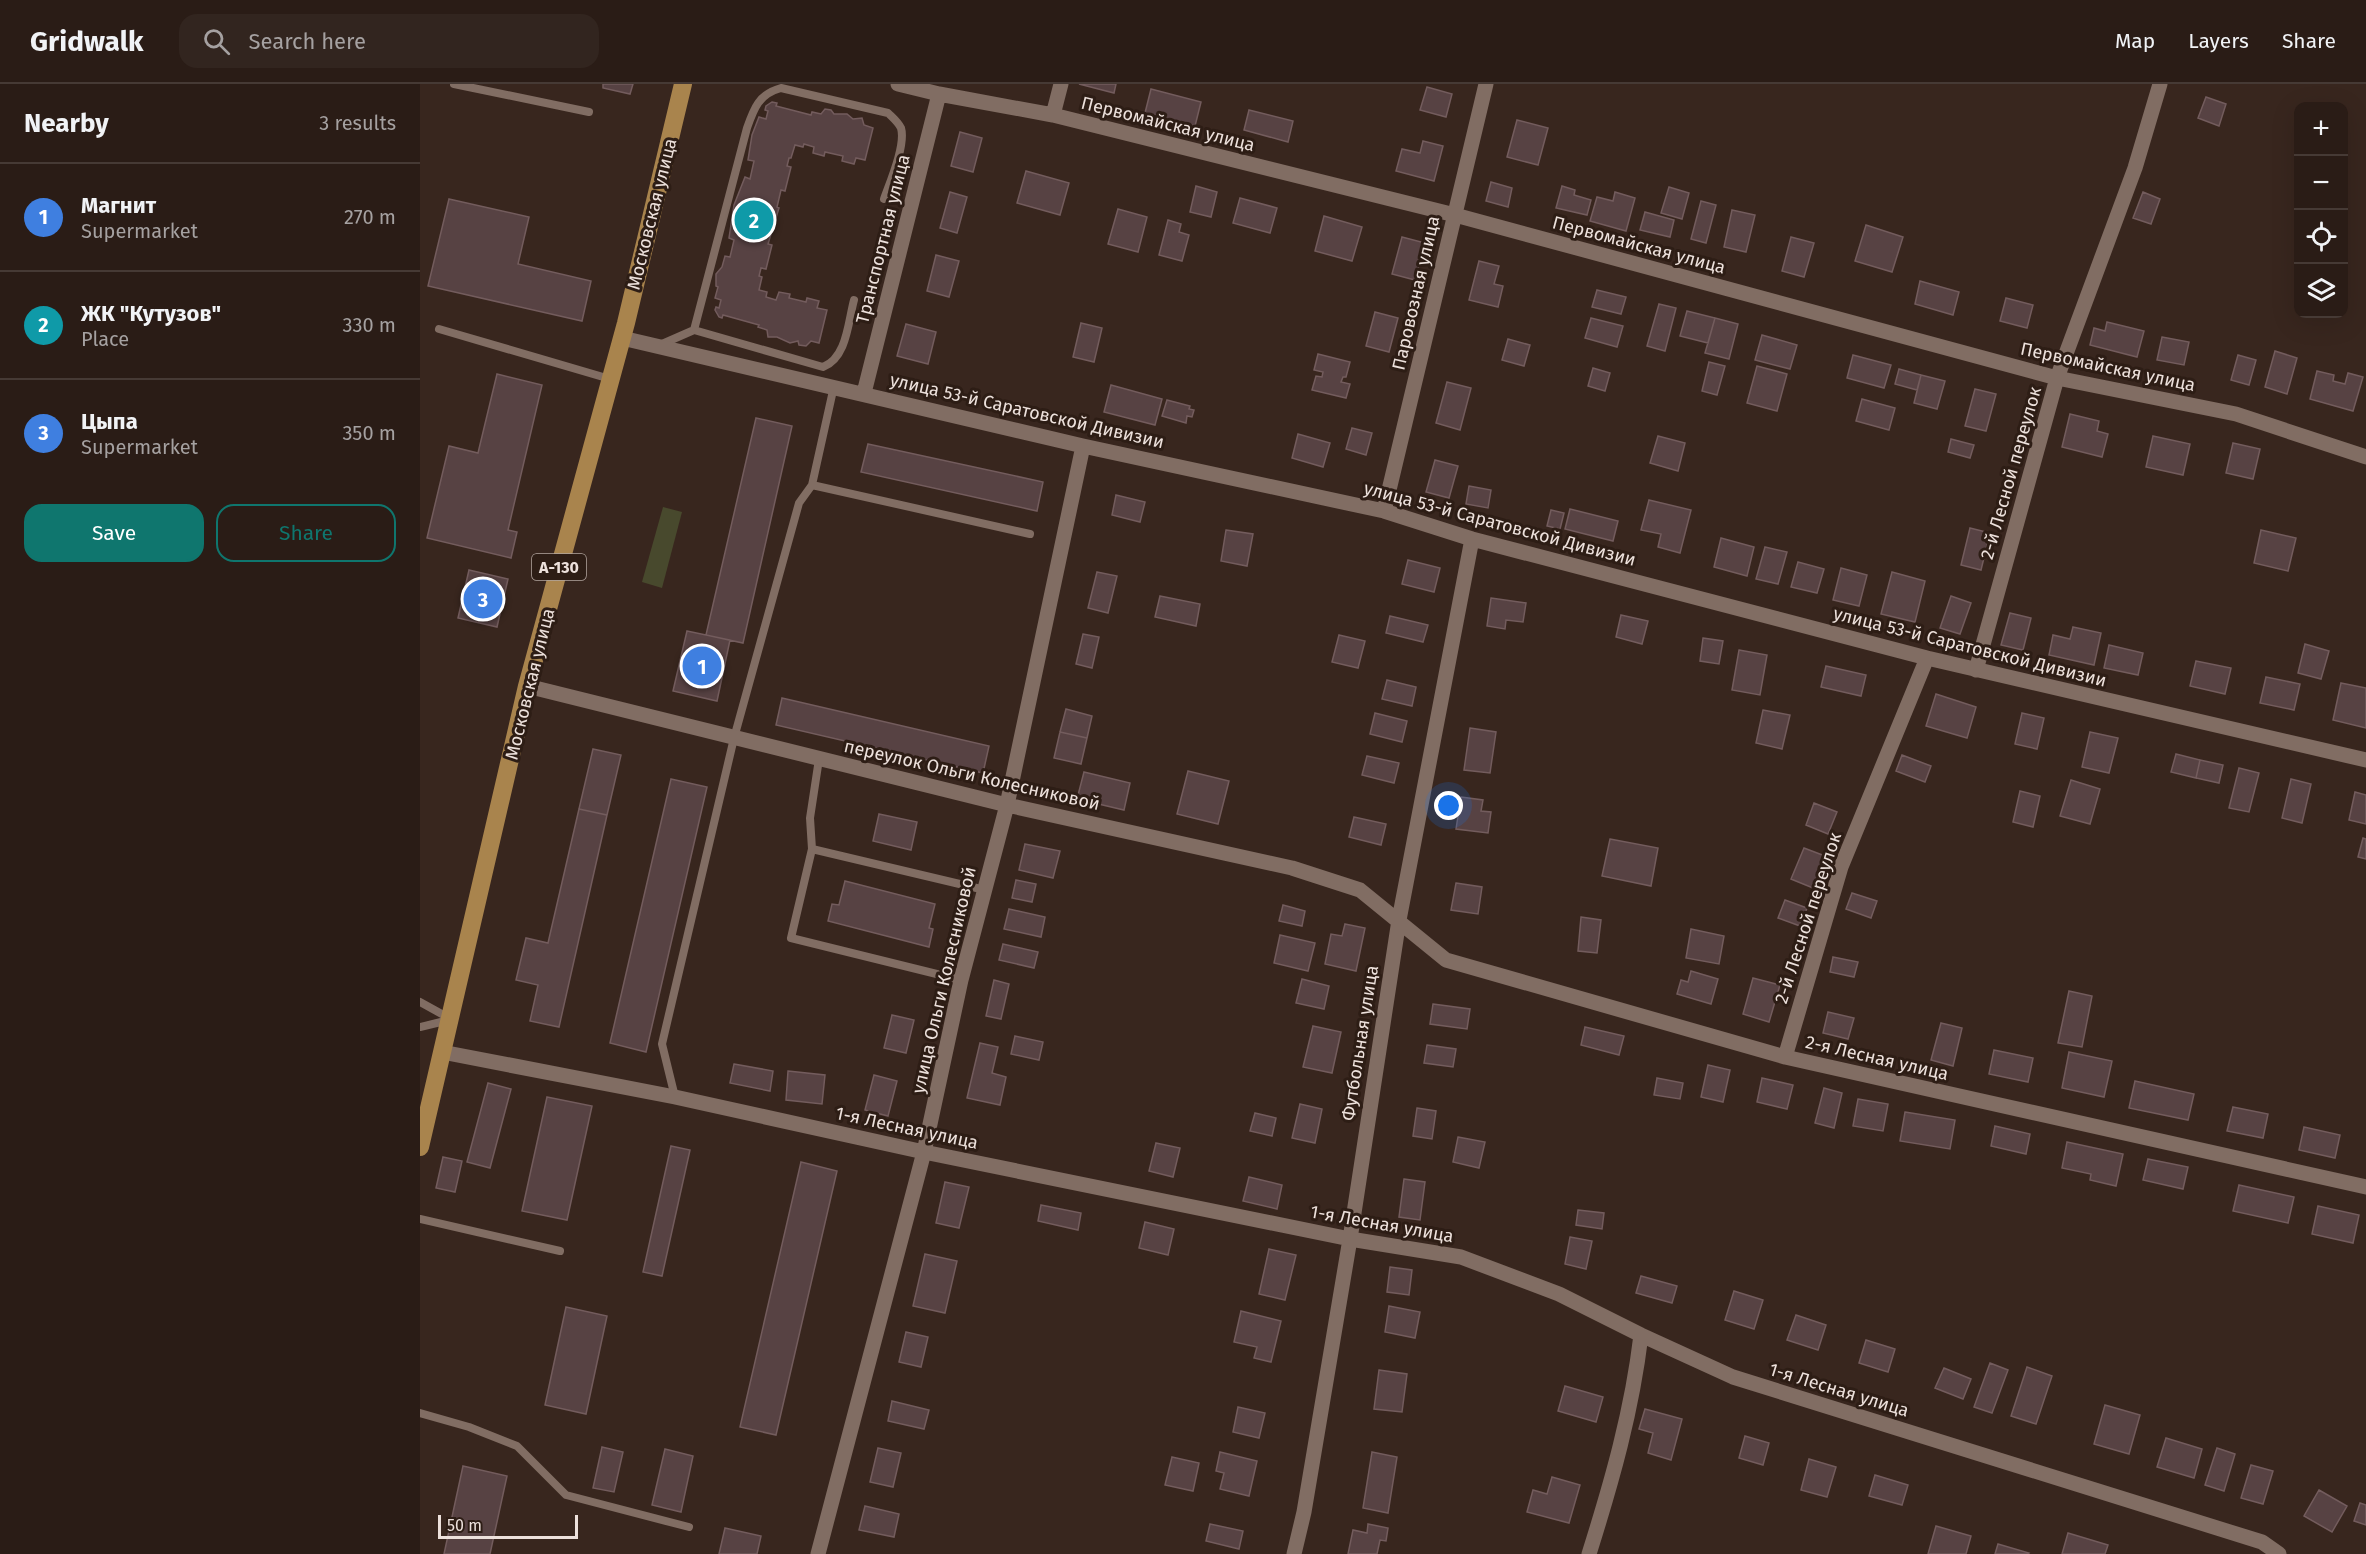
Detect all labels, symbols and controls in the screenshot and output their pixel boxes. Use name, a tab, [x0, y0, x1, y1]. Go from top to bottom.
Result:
search box	[179, 14, 599, 68]
text: Gridwalk	[30, 25, 143, 58]
icon: search	[200, 25, 233, 58]
text: Search here	[248, 28, 366, 55]
text: Map	[2115, 28, 2155, 54]
text: Layers	[2188, 28, 2249, 54]
text: Share	[2282, 28, 2336, 54]
street label: Первомайская улица	[1079, 92, 1257, 156]
map controls	[2294, 102, 2348, 318]
button: +	[2294, 102, 2348, 156]
text: Nearby	[24, 108, 109, 139]
text: 3 results	[319, 111, 396, 135]
street label: Московская улица	[623, 136, 681, 292]
street label: Транспортная улица	[851, 152, 915, 326]
button: −	[2294, 156, 2348, 210]
text: Магнит	[81, 192, 156, 219]
pin: 2	[734, 198, 774, 242]
text: 1	[39, 205, 48, 229]
text: 270 m	[344, 205, 396, 229]
button: locate	[2294, 210, 2348, 264]
street label: Первомайская улица	[1550, 211, 1728, 279]
street label: Паровозная улица	[1388, 214, 1444, 372]
text: Supermarket	[81, 219, 198, 243]
button: layers	[2294, 264, 2348, 318]
text: ЖК "Кутузов"	[81, 300, 221, 327]
text: 2	[38, 313, 49, 337]
text: 330 m	[342, 313, 396, 337]
text: Place	[81, 327, 129, 351]
street label: Первомайская улица	[2019, 338, 2197, 396]
street label: улица 53-й Саратовской Дивизии	[888, 369, 1166, 453]
street label: 2-й Лесной переулок	[1976, 384, 2046, 562]
text: Цыпа	[81, 408, 138, 435]
text: 3	[38, 421, 49, 445]
text: 350 m	[342, 421, 396, 445]
text: Supermarket	[81, 435, 198, 459]
street label: улица 53-й Саратовской Дивизии	[1362, 477, 1638, 571]
button: Save	[24, 504, 204, 562]
button: Share	[216, 504, 396, 562]
road number: А-130	[532, 554, 586, 580]
pin: 3	[464, 576, 502, 622]
street label: улица 53-й Саратовской Дивизии	[1831, 602, 2109, 692]
street label: Московская улица	[501, 606, 559, 762]
pin: 1	[682, 644, 722, 688]
street label: переулок Ольги Колесниковой	[842, 735, 1102, 815]
your location	[1434, 791, 1463, 820]
street label: 2-й Лесной переулок	[1770, 829, 1846, 1006]
street label: улица Ольги Колесниковой	[907, 864, 981, 1096]
street label: Футбольная улица	[1337, 964, 1383, 1122]
street label: 2-я Лесная улица	[1803, 1031, 1951, 1085]
street label: 1-я Лесная улица	[834, 1102, 980, 1154]
street label: 1-я Лесная улица	[1309, 1201, 1455, 1247]
street label: 1-я Лесная улица	[1766, 1358, 1912, 1422]
scale bar	[438, 1512, 578, 1540]
text: 50 m	[447, 1516, 482, 1535]

